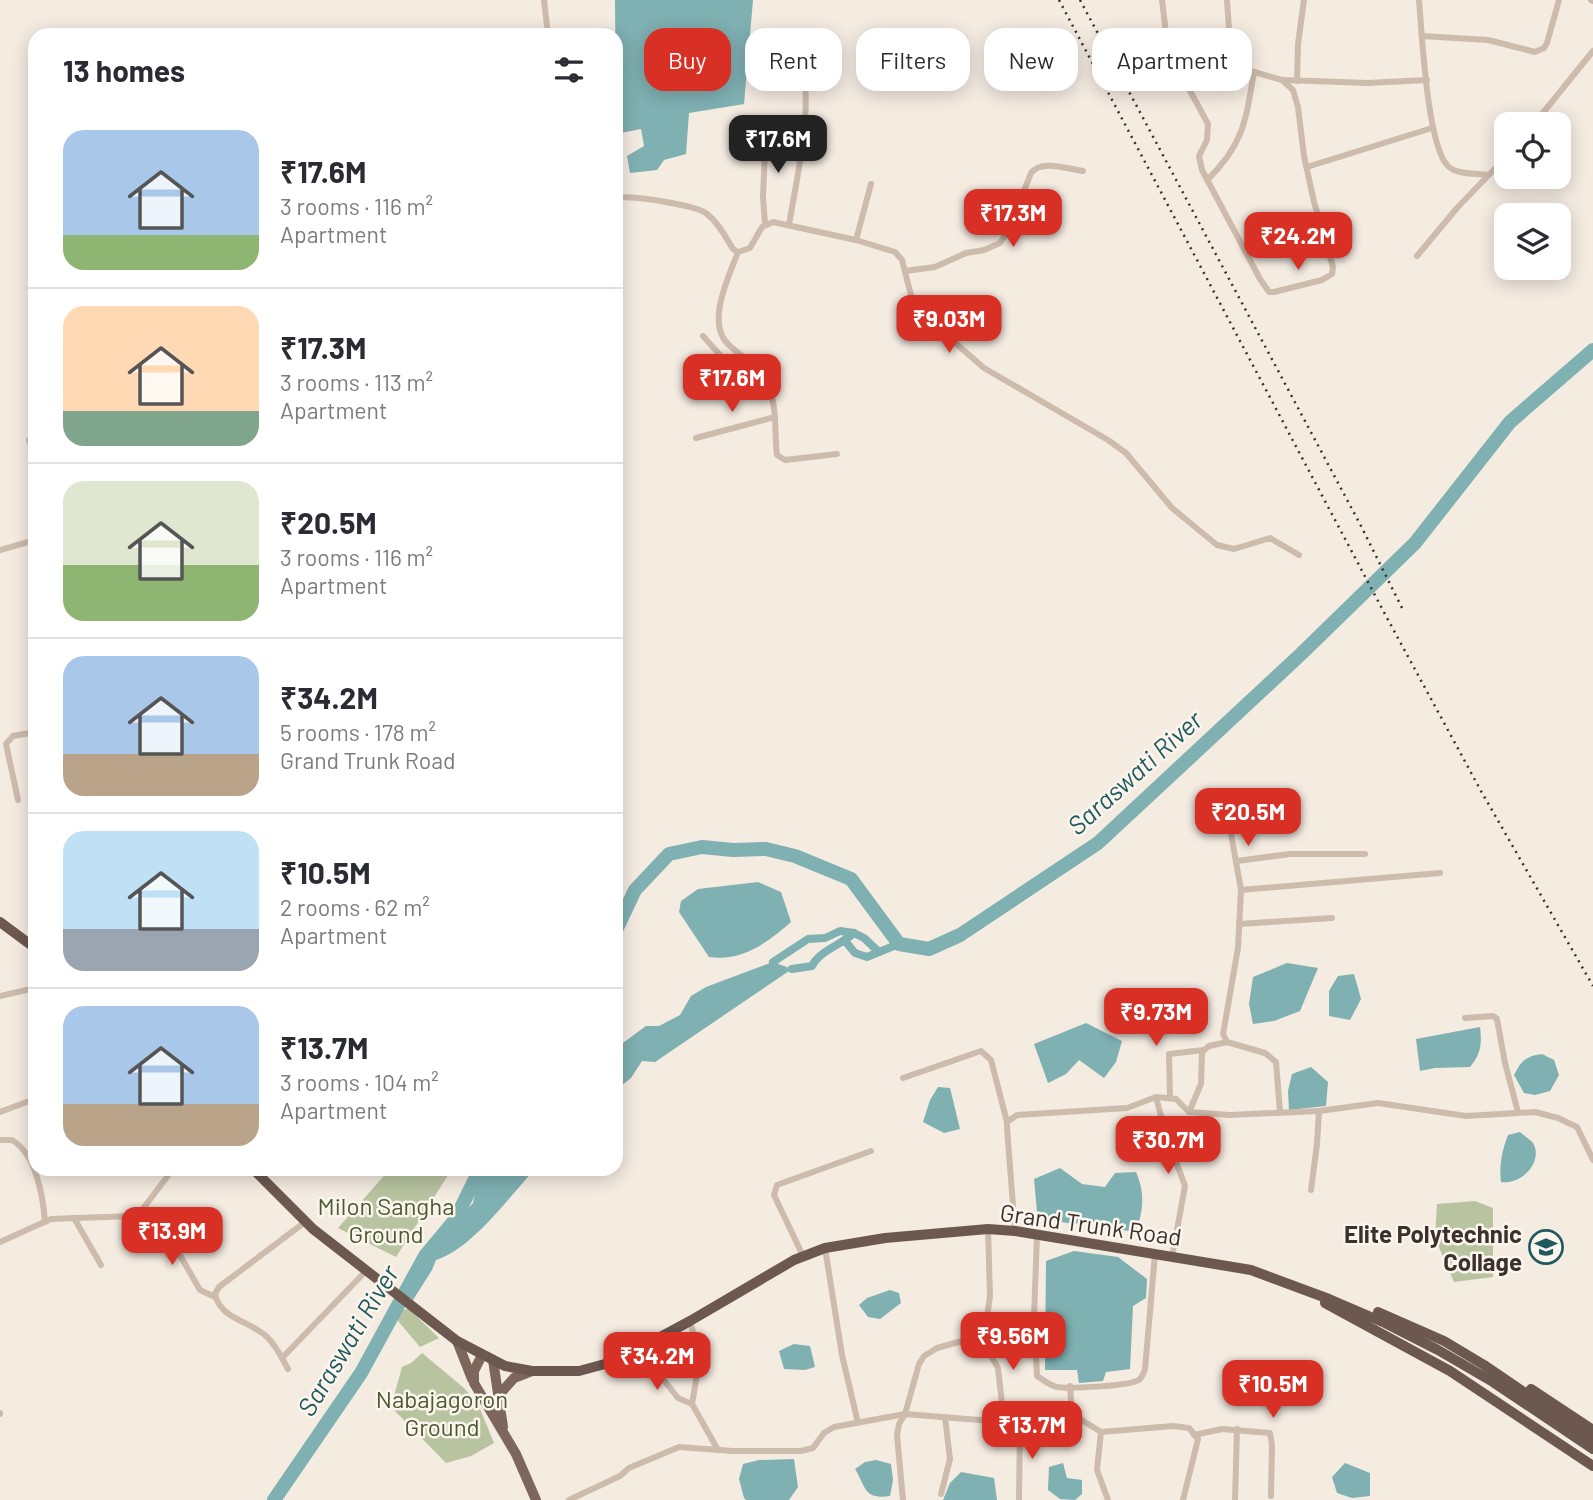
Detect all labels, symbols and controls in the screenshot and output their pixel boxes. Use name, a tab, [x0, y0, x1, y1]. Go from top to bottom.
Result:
chip: Buy	[644, 28, 731, 91]
chip: Rent	[745, 28, 842, 91]
chip: Filters	[856, 28, 970, 91]
chip: New	[984, 28, 1078, 91]
chip: Apartment	[1092, 28, 1252, 91]
icon: filters	[550, 51, 588, 89]
text: 13 homes	[63, 52, 185, 88]
map controls	[1494, 112, 1571, 280]
button: locate	[1494, 112, 1571, 189]
pin: ₹17.6M	[721, 116, 835, 175]
text: ₹17.6M	[745, 124, 811, 152]
text: ₹17.6M	[280, 153, 366, 189]
icon: home	[119, 158, 203, 242]
pin: ₹17.3M	[956, 190, 1070, 249]
text: 3 rooms · 116 m²	[280, 192, 433, 220]
text: ₹17.3M	[980, 198, 1046, 226]
button: layers	[1494, 203, 1571, 280]
pin: ₹24.2M	[1241, 212, 1355, 272]
text: Apartment	[280, 220, 387, 248]
text: ₹24.2M	[1260, 221, 1336, 249]
pin: ₹9.03M	[892, 296, 1006, 355]
text: ₹9.03M	[913, 304, 985, 332]
text: ₹17.3M	[280, 329, 366, 365]
icon: home	[119, 334, 203, 418]
pin: ₹17.6M	[675, 354, 789, 414]
text: ₹17.6M	[699, 363, 765, 391]
text: 3 rooms · 113 m²	[280, 368, 433, 396]
text: Apartment	[280, 396, 387, 424]
text: ₹20.5M	[280, 504, 377, 540]
icon: home	[119, 509, 203, 593]
text: 3 rooms · 116 m²	[280, 543, 433, 571]
text: Apartment	[280, 571, 387, 599]
text: ₹34.2M	[280, 679, 378, 715]
icon: home	[119, 684, 203, 768]
water label: Saraswati River	[1060, 703, 1208, 841]
text: 5 rooms · 178 m²	[280, 718, 436, 746]
text: Grand Trunk Road	[280, 746, 456, 774]
pin: ₹20.5M	[1191, 788, 1305, 848]
text: ₹20.5M	[1211, 797, 1285, 825]
text: ₹10.5M	[280, 854, 371, 890]
icon: home	[119, 859, 203, 943]
text: 2 rooms · 62 m²	[280, 893, 430, 921]
text: Apartment	[280, 921, 387, 949]
pin: ₹9.73M	[1099, 988, 1213, 1048]
text: ₹9.73M	[1120, 997, 1192, 1025]
text: ₹13.7M	[280, 1029, 368, 1065]
icon: home	[119, 1034, 203, 1118]
text: 3 rooms · 104 m²	[280, 1068, 439, 1096]
text: Apartment	[280, 1096, 387, 1124]
pin: ₹30.7M	[1111, 1116, 1225, 1176]
text: ₹30.7M	[1132, 1125, 1204, 1153]
park label: Milon Sangha Ground	[318, 1191, 454, 1248]
street label: Grand Trunk Road	[998, 1197, 1184, 1251]
pin: ₹13.9M	[115, 1208, 229, 1267]
text: ₹13.9M	[138, 1216, 206, 1244]
place label: Elite Polytechnic Collage	[1344, 1219, 1522, 1276]
school or university icon: Elite Polytechnic Collage	[1527, 1228, 1565, 1266]
water label: Saraswati River	[290, 1258, 405, 1421]
pin: ₹9.56M	[956, 1312, 1070, 1372]
text: ₹9.56M	[977, 1321, 1049, 1349]
pin: ₹34.2M	[600, 1332, 714, 1392]
text: ₹34.2M	[619, 1341, 695, 1369]
pin: ₹10.5M	[1216, 1360, 1330, 1420]
text: ₹10.5M	[1238, 1369, 1308, 1397]
park label: Nabajagoron Ground	[376, 1384, 508, 1441]
pin: ₹13.7M	[975, 1402, 1089, 1461]
text: ₹13.7M	[998, 1410, 1066, 1438]

